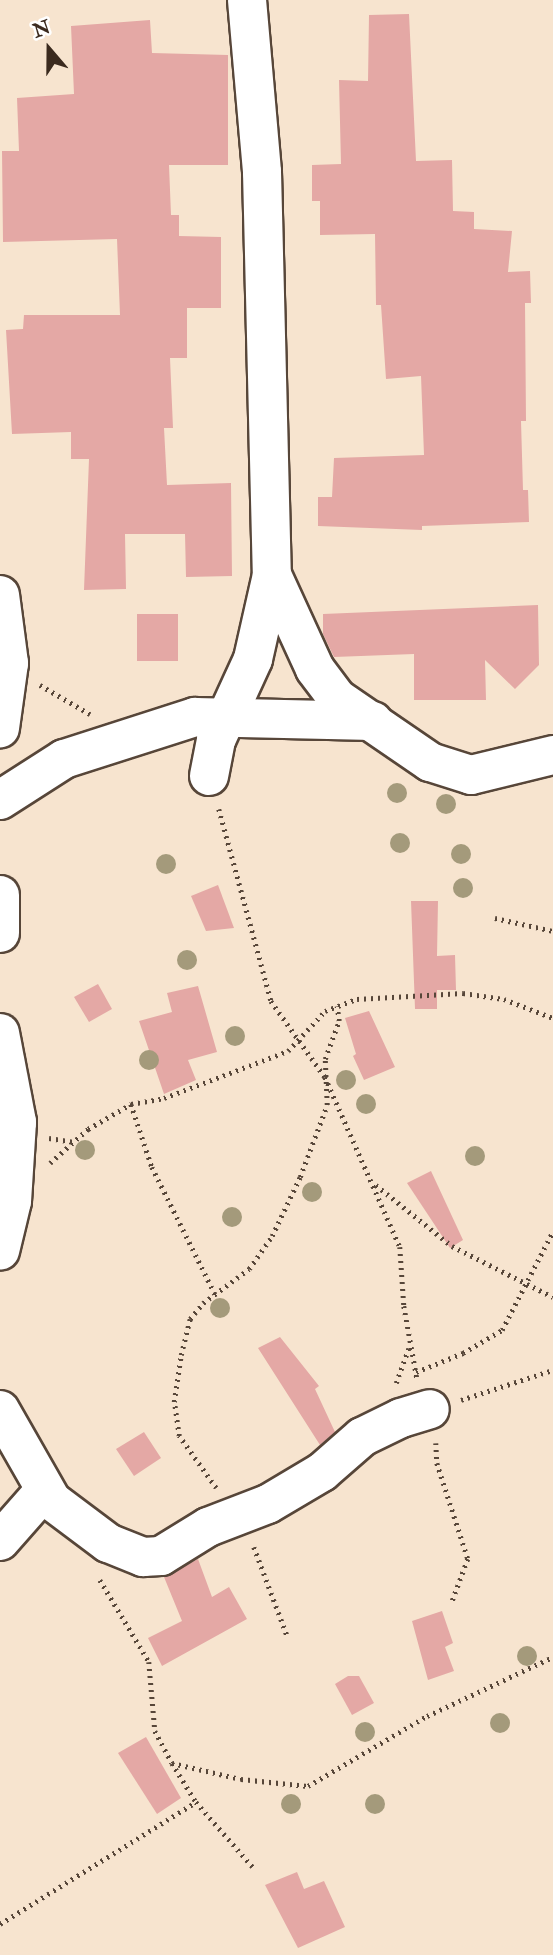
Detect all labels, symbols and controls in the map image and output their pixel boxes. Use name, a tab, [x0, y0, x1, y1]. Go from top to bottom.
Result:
north arrow	[14, 14, 84, 84]
text: N	[30, 15, 54, 43]

